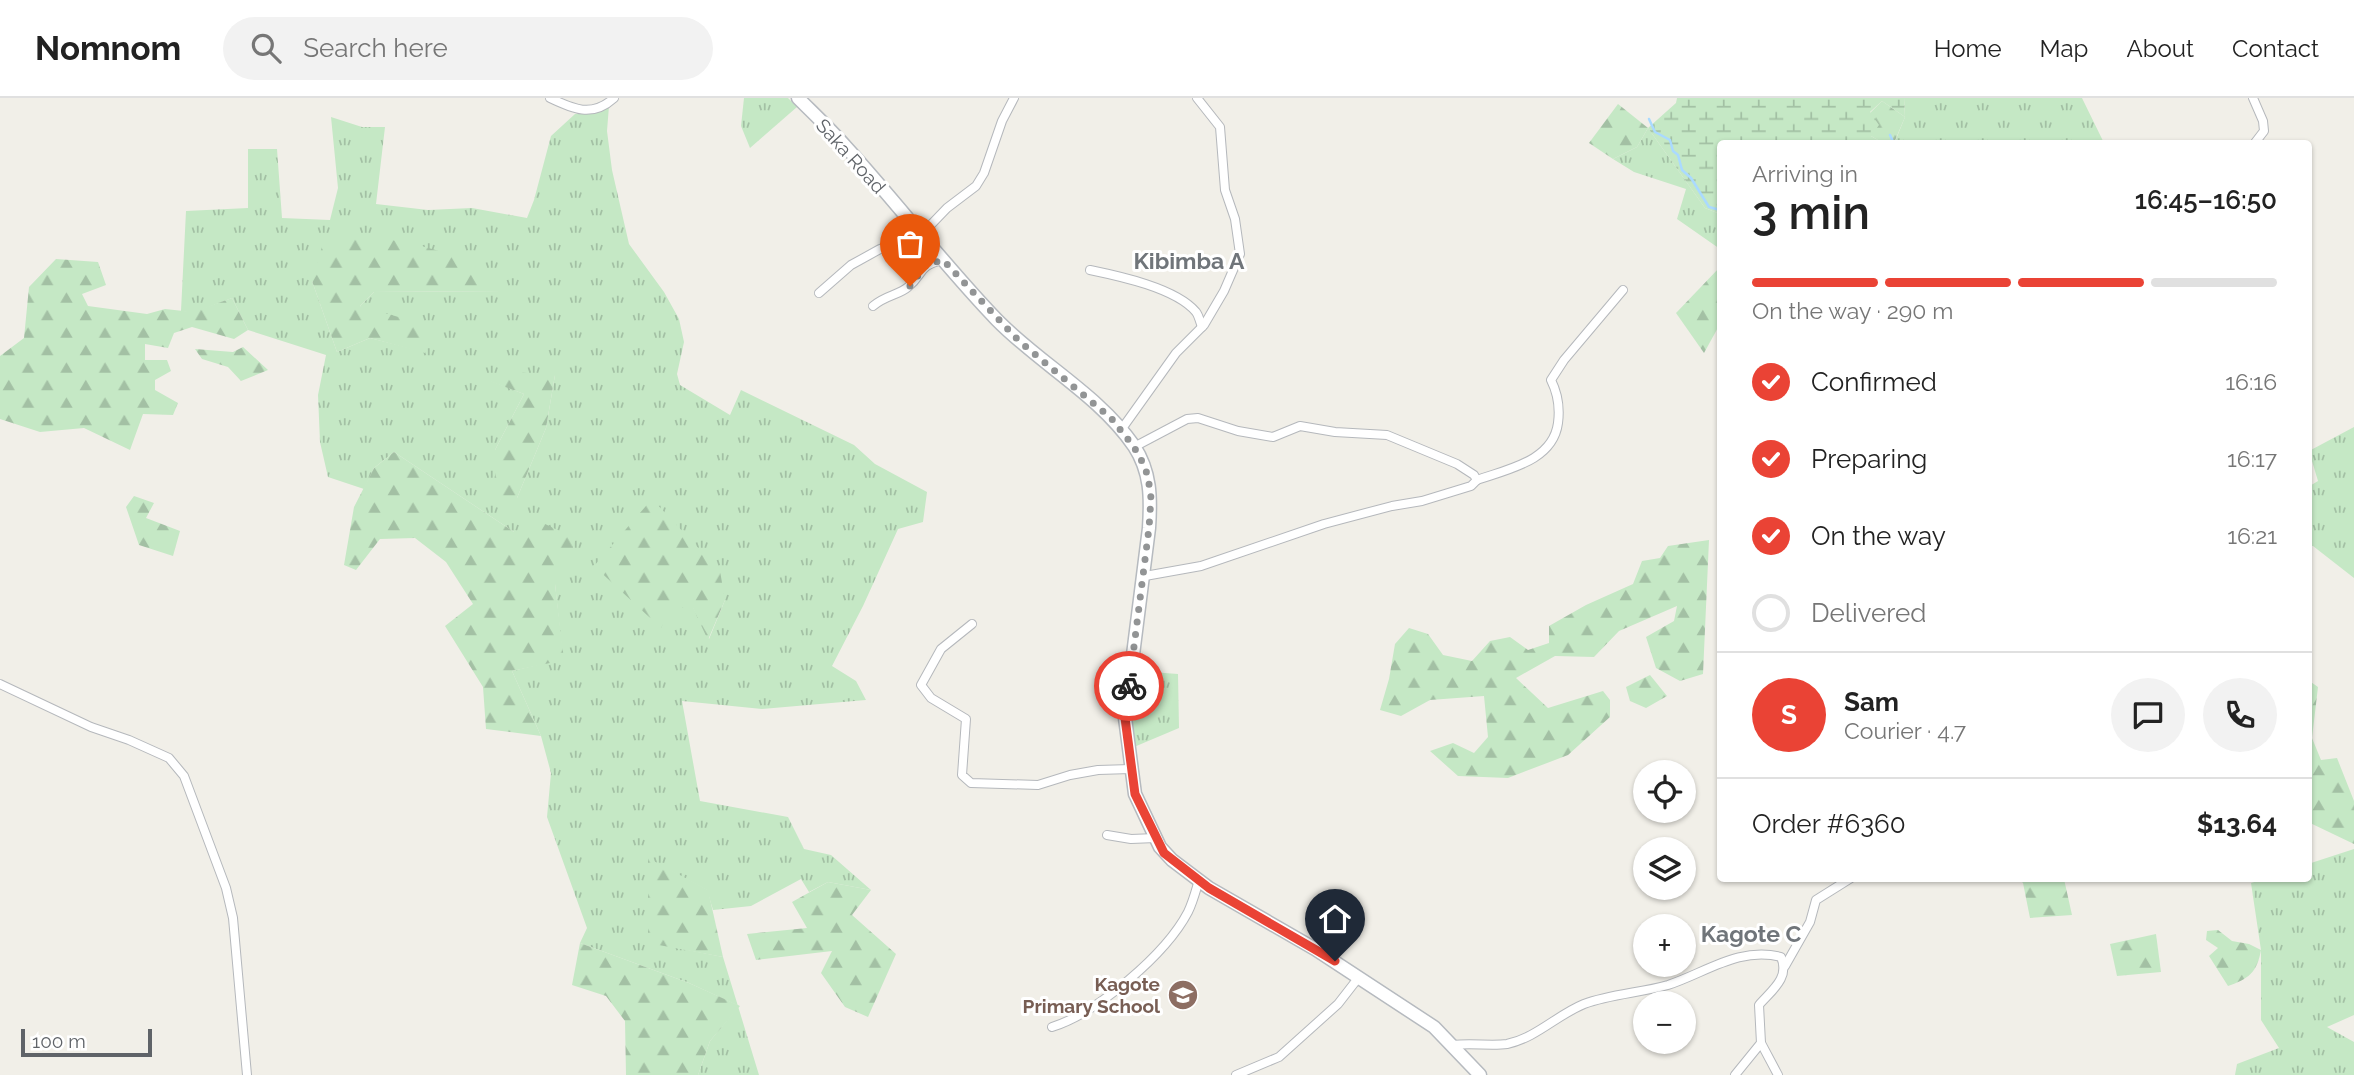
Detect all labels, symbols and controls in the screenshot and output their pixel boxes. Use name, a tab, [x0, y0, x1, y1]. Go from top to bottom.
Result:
search box	[223, 17, 713, 80]
text: Nomnom	[35, 29, 181, 68]
icon: search	[247, 29, 285, 67]
text: Search here	[303, 33, 448, 63]
text: Home	[1934, 34, 2002, 63]
text: Map	[2040, 34, 2088, 63]
text: About	[2126, 34, 2194, 63]
text: Contact	[2232, 34, 2319, 63]
street label: Saka Road	[812, 114, 890, 198]
text: Arriving in	[1752, 160, 1858, 187]
text: 16:45–16:50	[2135, 185, 2277, 215]
text: 3 min	[1752, 186, 1870, 240]
pin	[880, 214, 940, 286]
icon: bag	[891, 225, 929, 263]
district label: Kibimba A	[1133, 247, 1245, 274]
text: On the way · 290 m	[1752, 297, 1953, 324]
icon: check	[1752, 363, 1790, 401]
text: Confirmed	[1811, 367, 1937, 397]
text: 16:16	[2225, 368, 2277, 395]
icon: check	[1752, 440, 1790, 478]
text: Preparing	[1811, 444, 1927, 474]
text: 16:17	[2227, 445, 2277, 472]
icon: check	[1752, 517, 1790, 555]
text: On the way	[1811, 521, 1946, 551]
text: 16:21	[2227, 522, 2277, 549]
text: Delivered	[1811, 598, 1926, 628]
courier	[1094, 651, 1164, 721]
icon: bike	[1110, 667, 1148, 705]
button: chat	[2111, 678, 2185, 752]
button: phone	[2203, 678, 2277, 752]
text: Sam	[1844, 687, 1899, 717]
text: S	[1781, 700, 1797, 730]
text: Courier · 4.7	[1844, 717, 1966, 744]
map controls	[1633, 760, 1696, 1054]
button: locate	[1633, 760, 1696, 823]
text: Order #6360	[1752, 809, 1906, 839]
text: $13.64	[2197, 809, 2277, 839]
button: layers	[1633, 837, 1696, 900]
pin	[1305, 889, 1365, 961]
icon: home	[1316, 900, 1354, 938]
button: +	[1633, 914, 1696, 977]
district label: Kagote C	[1701, 920, 1802, 947]
place label: Kagote Primary School	[1023, 973, 1161, 1017]
school or university icon: Kagote Primary School	[1166, 978, 1200, 1012]
button: −	[1633, 991, 1696, 1054]
scale bar	[21, 1026, 152, 1058]
text: 100 m	[32, 1030, 86, 1052]

